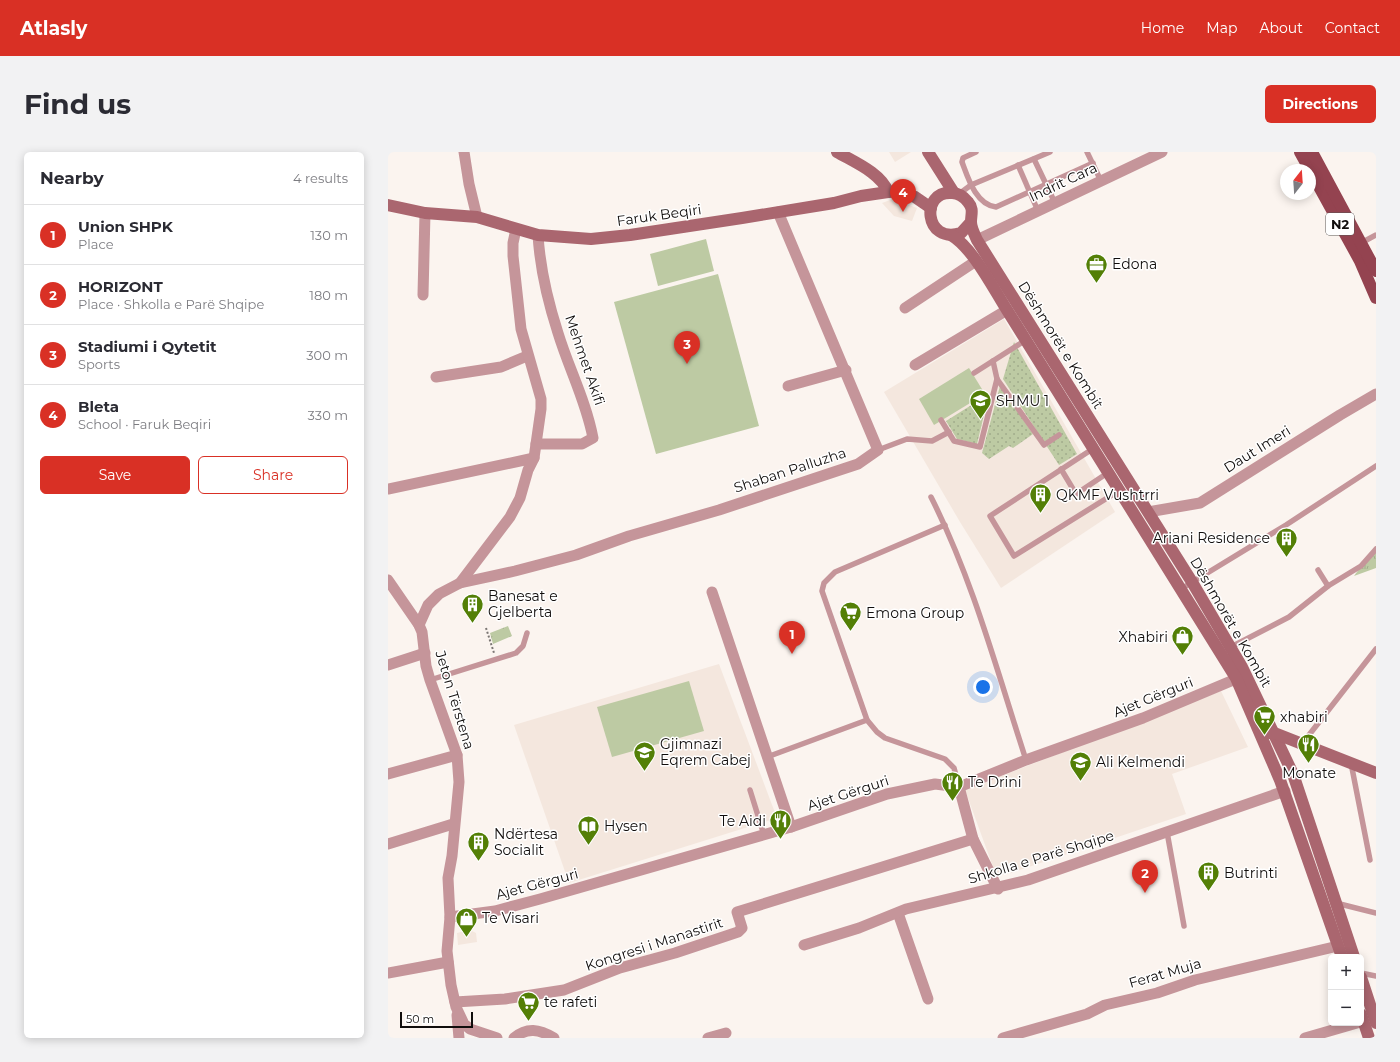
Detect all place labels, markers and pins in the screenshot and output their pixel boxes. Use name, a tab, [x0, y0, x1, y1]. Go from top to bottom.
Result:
pin: 4	[890, 179, 916, 212]
office icon: Edona	[1083, 251, 1109, 284]
place label: Edona	[1112, 255, 1157, 273]
pin: 3	[674, 331, 700, 364]
school or university icon: SHMU 1	[968, 388, 994, 421]
place label: SHMU 1	[996, 392, 1049, 410]
building icon: QKMF Vushtrri	[1028, 482, 1054, 515]
place label: QKMF Vushtrri	[1056, 486, 1159, 504]
building icon: Ariani Residence	[1273, 525, 1299, 558]
place label: Ariani Residence	[1153, 529, 1270, 547]
place label: Banesat e Gjelberta	[488, 587, 558, 621]
building icon: Banesat e Gjelberta	[460, 591, 486, 624]
supermarket icon: Emona Group	[837, 600, 863, 633]
place label: Emona Group	[866, 604, 964, 622]
pin: 1	[779, 621, 805, 654]
shop icon: Xhabiri	[1170, 624, 1196, 657]
place label: Xhabiri	[1119, 628, 1168, 646]
supermarket icon: xhabiri	[1251, 704, 1277, 737]
place label: xhabiri	[1280, 708, 1328, 726]
restaurant icon: Monate	[1296, 732, 1322, 765]
place label: Gjimnazi Eqrem Cabej	[660, 735, 751, 769]
school or university icon: Gjimnazi Eqrem Cabej	[632, 739, 658, 772]
school or university icon: Ali Kelmendi	[1067, 749, 1093, 782]
place label: Ali Kelmendi	[1096, 753, 1185, 771]
place label: Monate	[1282, 764, 1336, 782]
restaurant icon: Te Drini	[940, 769, 966, 802]
place label: Te Drini	[968, 773, 1021, 791]
restaurant icon: Te Aidi	[768, 808, 794, 841]
place label: Te Aidi	[720, 812, 766, 830]
library icon: Hysen	[575, 813, 601, 846]
place label: Hysen	[604, 817, 648, 835]
place label: Ndërtesa Socialit	[494, 825, 558, 859]
building icon: Ndërtesa Socialit	[465, 829, 491, 862]
pin: 2	[1132, 860, 1158, 893]
building icon: Butrinti	[1196, 860, 1222, 893]
place label: Butrinti	[1224, 864, 1278, 882]
shop icon: Te Visari	[454, 905, 480, 938]
place label: Te Visari	[482, 909, 539, 927]
supermarket icon: te rafeti	[515, 989, 541, 1022]
place label: te rafeti	[544, 993, 597, 1011]

